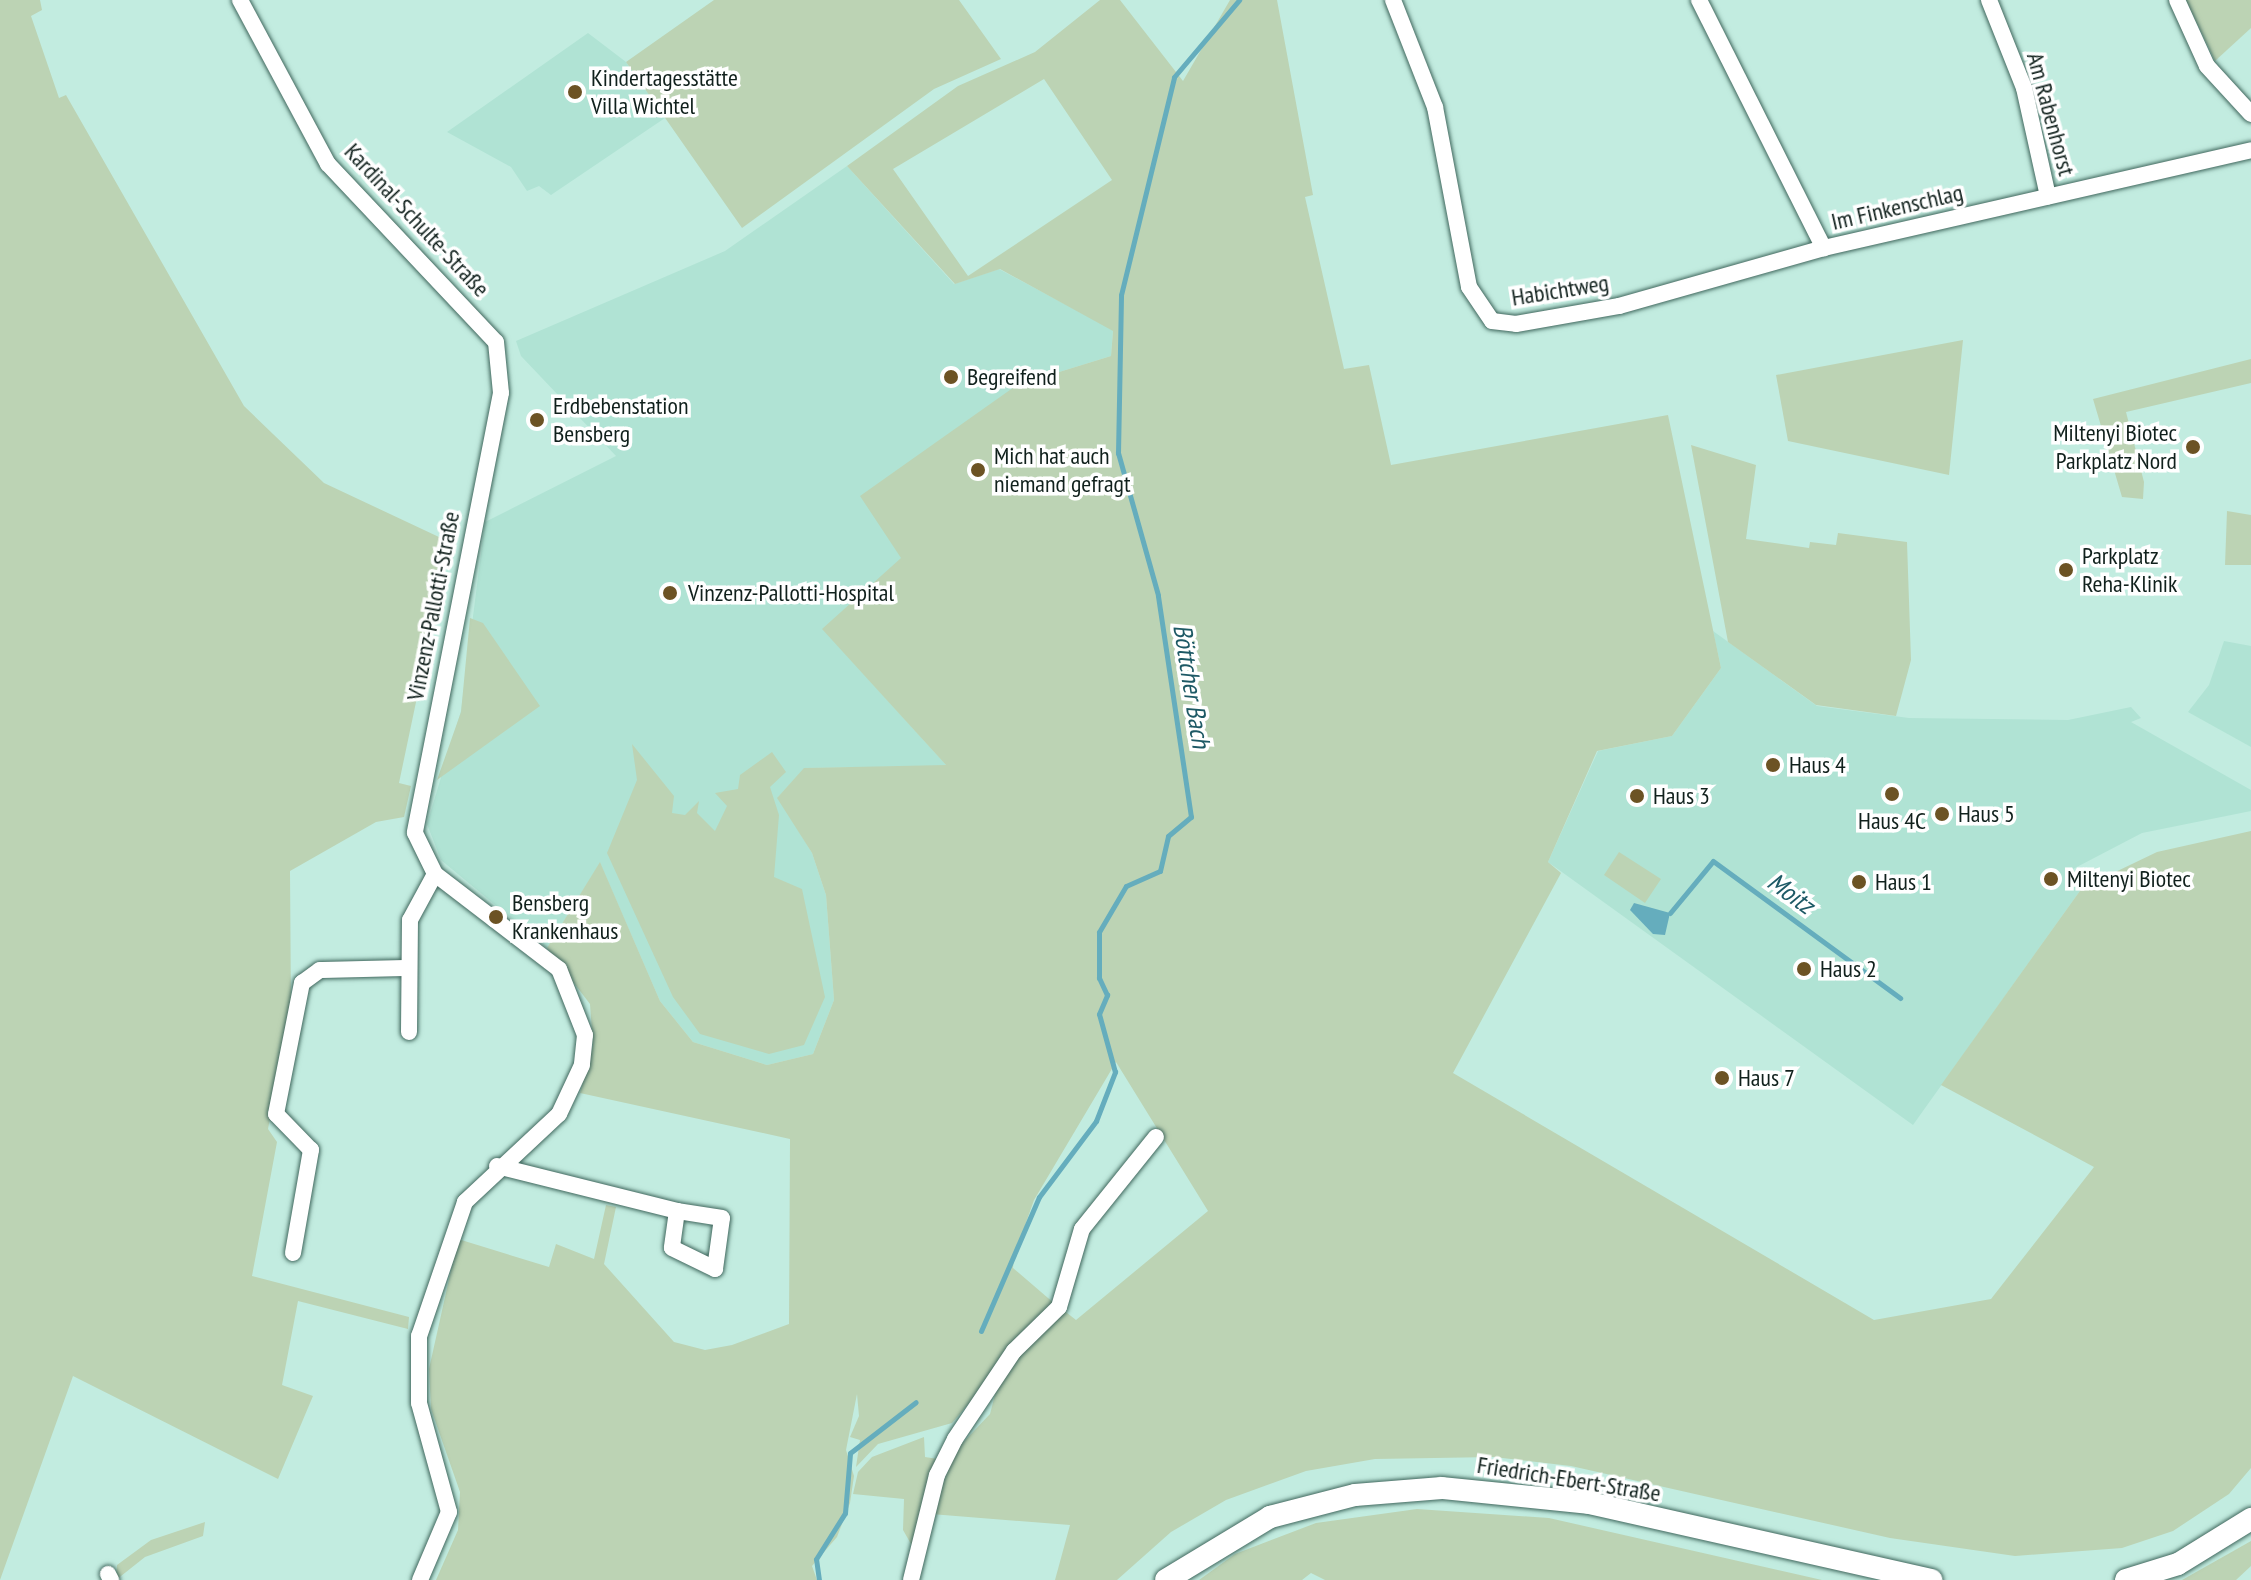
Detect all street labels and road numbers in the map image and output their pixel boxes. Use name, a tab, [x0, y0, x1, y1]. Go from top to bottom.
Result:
street label: Am Rabenhorst	[2021, 49, 2081, 179]
street label: Kardinal-Schulte-Straße	[339, 137, 495, 303]
street label: Im Finkenschlag	[1828, 178, 1966, 236]
street label: Habichtweg	[1509, 268, 1611, 312]
street label: Vinzenz-Pallotti-Straße	[401, 509, 465, 703]
street label: Friedrich-Ebert-Straße	[1475, 1450, 1663, 1508]

